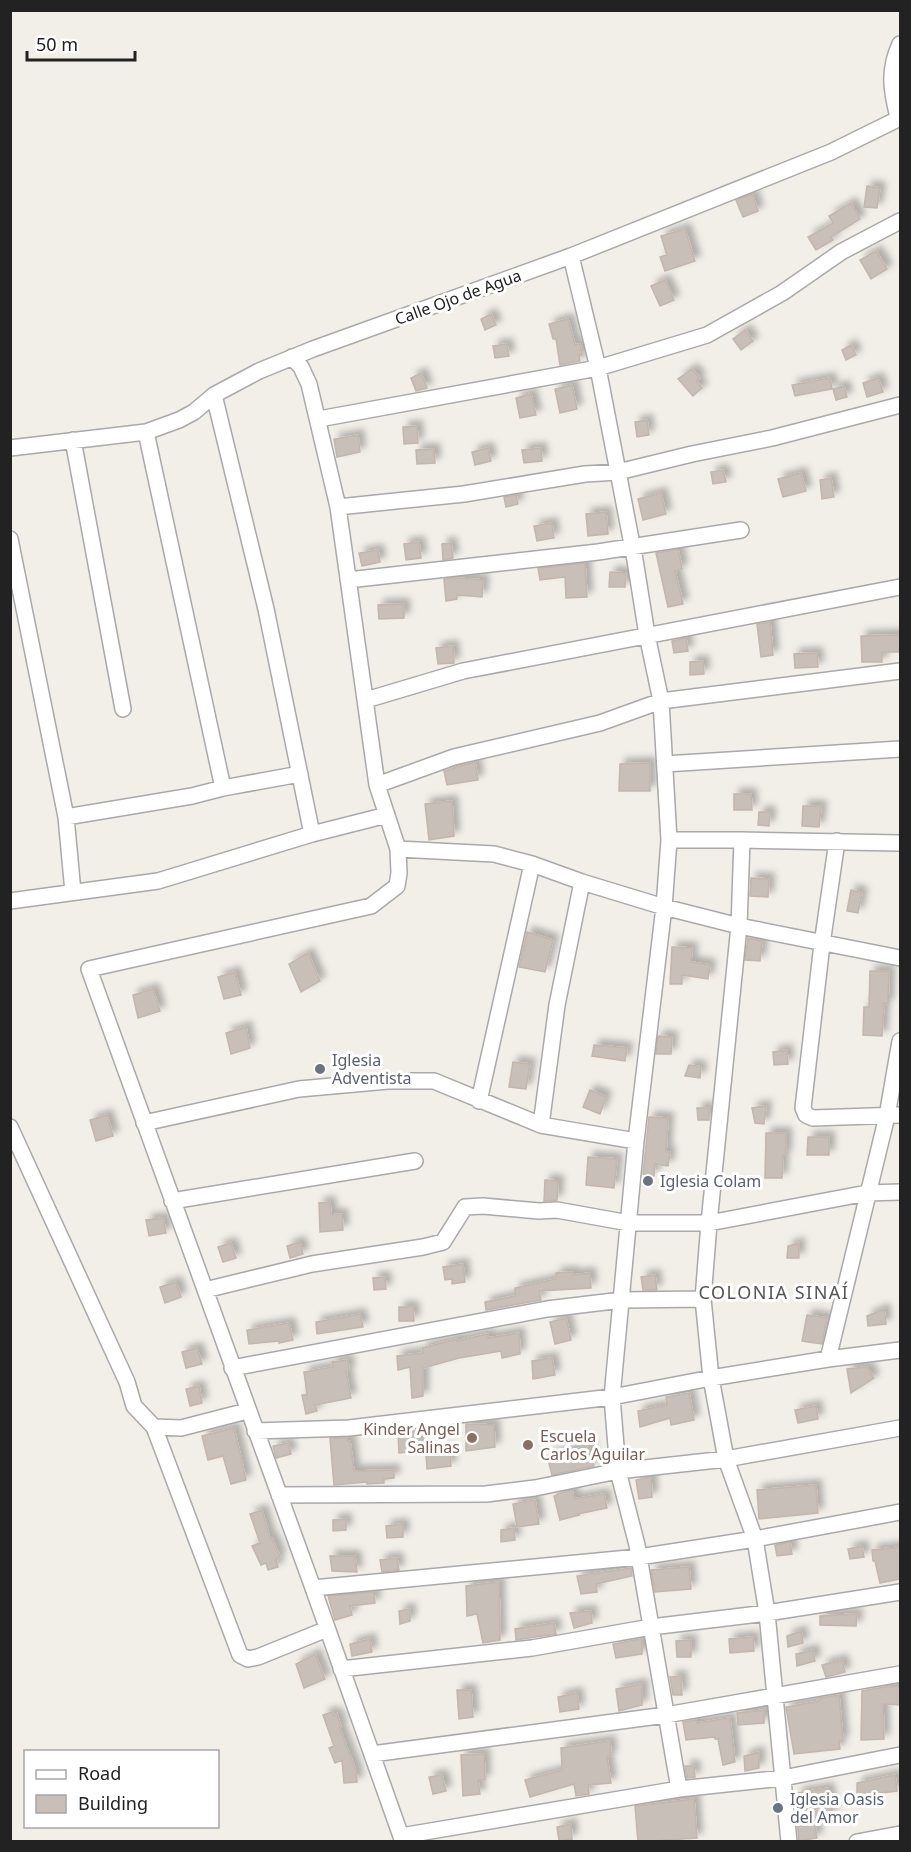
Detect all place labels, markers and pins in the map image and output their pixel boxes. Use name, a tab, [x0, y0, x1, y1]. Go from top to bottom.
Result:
place label: Iglesia Adventista	[332, 1049, 411, 1089]
marker: Iglesia Adventista	[313, 1062, 327, 1076]
place label: Iglesia Colam	[660, 1170, 761, 1192]
marker: Iglesia Colam	[641, 1174, 655, 1188]
place label: Kinder Angel Salinas	[363, 1418, 460, 1458]
place label: Escuela Carlos Aguilar	[540, 1425, 646, 1465]
marker: Kinder Angel Salinas	[465, 1431, 479, 1445]
marker: Escuela Carlos Aguilar	[521, 1438, 535, 1452]
place label: Iglesia Oasis del Amor	[790, 1788, 884, 1828]
marker: Iglesia Oasis del Amor	[771, 1801, 785, 1815]

